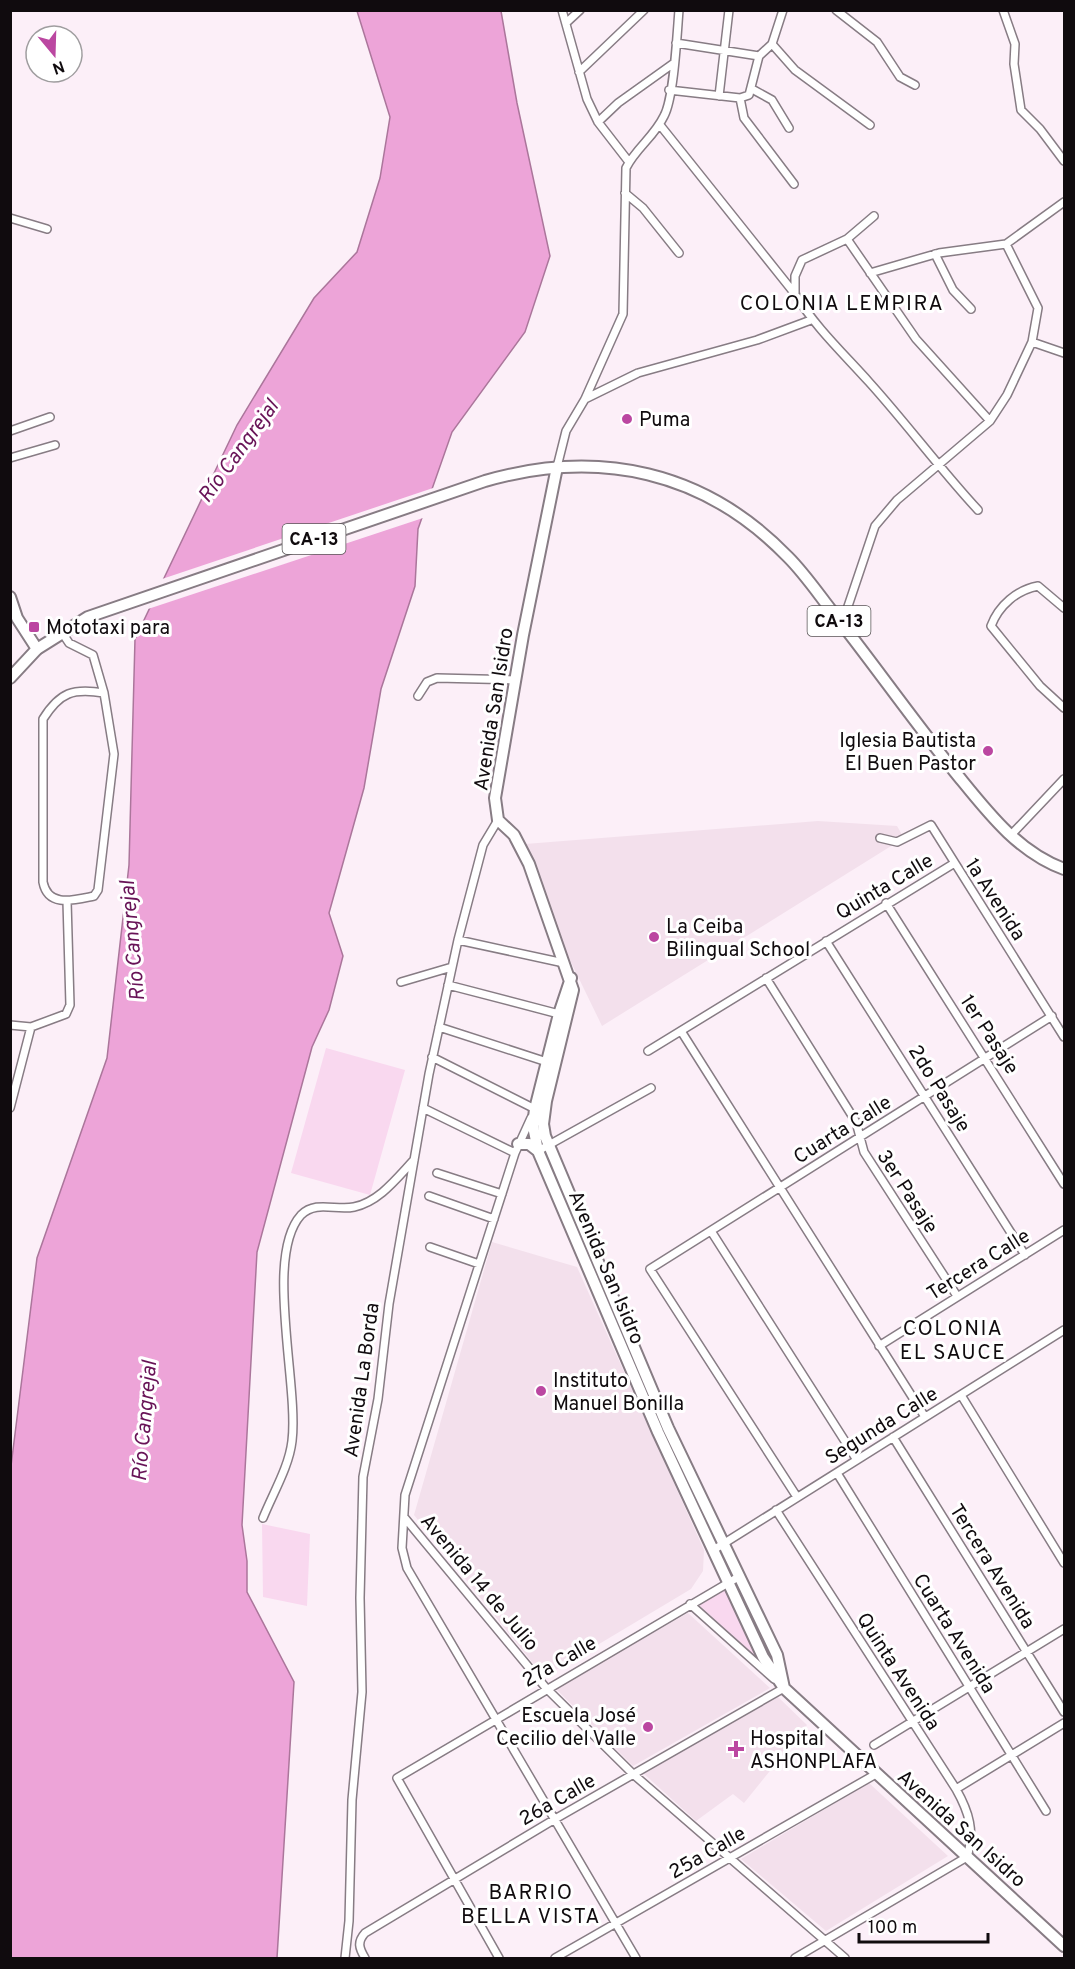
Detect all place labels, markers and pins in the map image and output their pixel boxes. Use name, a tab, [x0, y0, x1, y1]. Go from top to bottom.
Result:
place label: Puma	[639, 408, 690, 434]
marker: Puma	[620, 412, 634, 426]
place label: Mototaxi para	[46, 616, 170, 642]
marker: Mototaxi para	[27, 620, 41, 634]
place label: Iglesia Bautista El Buen Pastor	[839, 729, 976, 778]
marker: Iglesia Bautista El Buen Pastor	[981, 744, 995, 758]
place label: La Ceiba Bilingual School	[666, 915, 810, 964]
marker: La Ceiba Bilingual School	[647, 930, 661, 944]
place label: Instituto Manuel Bonilla	[553, 1369, 684, 1418]
marker: Instituto Manuel Bonilla	[534, 1384, 548, 1398]
place label: Escuela José Cecilio del Valle	[496, 1704, 636, 1753]
marker: Escuela José Cecilio del Valle	[641, 1720, 655, 1734]
place label: Hospital ASHONPLAFA	[750, 1727, 877, 1776]
marker: Hospital ASHONPLAFA	[727, 1740, 745, 1758]

